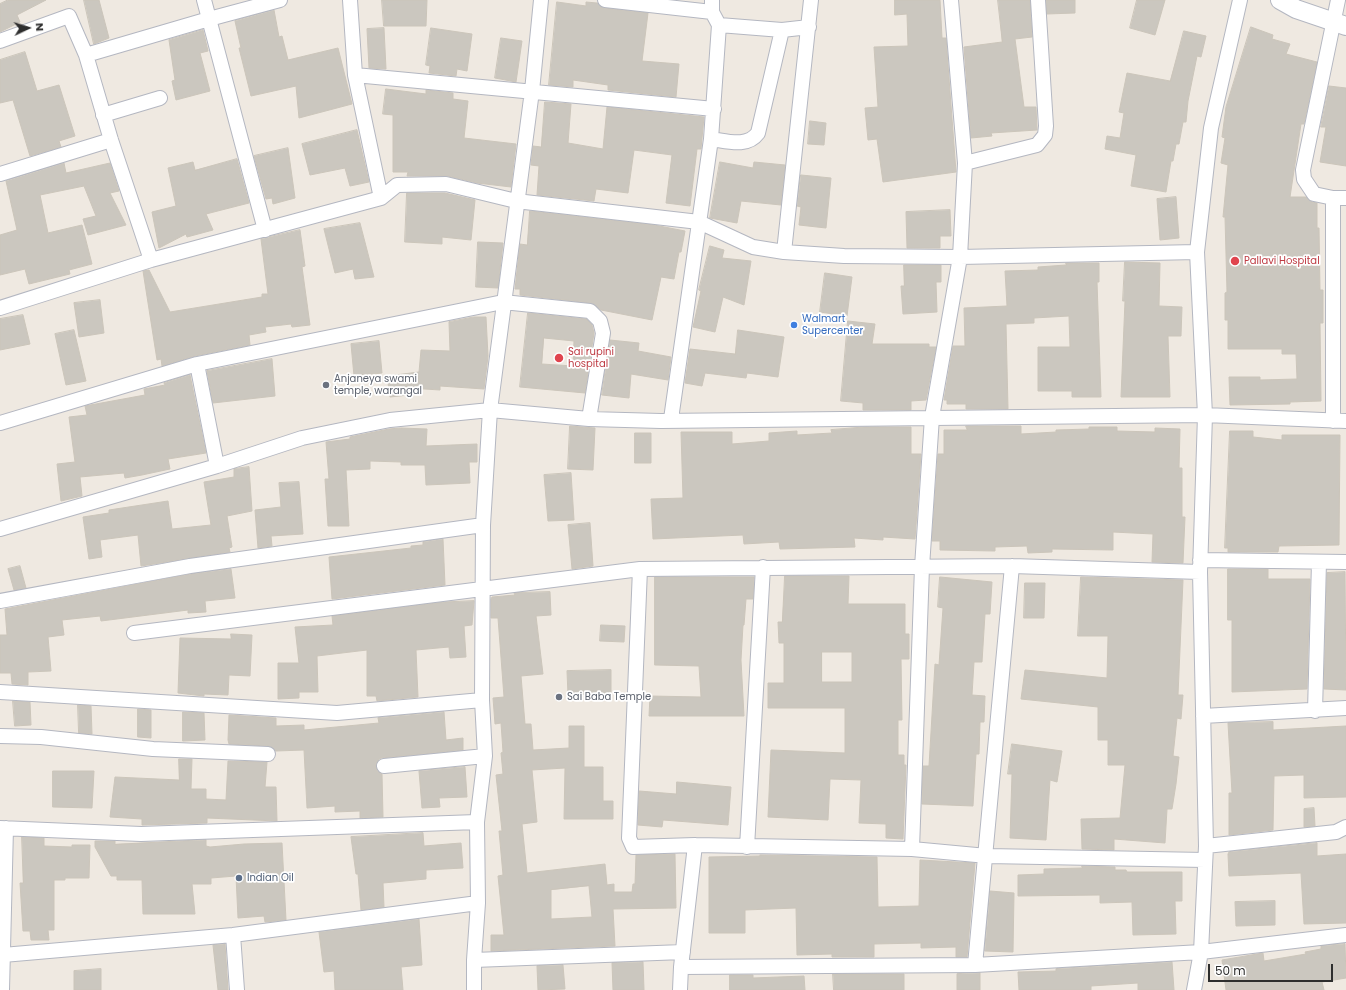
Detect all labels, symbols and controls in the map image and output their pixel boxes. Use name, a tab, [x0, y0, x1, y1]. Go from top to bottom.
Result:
north arrow	[8, 8, 48, 48]
text: N	[32, 22, 48, 32]
marker: Pallavi Hospital	[1229, 255, 1241, 267]
place label: Pallavi Hospital	[1244, 255, 1320, 267]
place label: Walmart Supercenter	[802, 313, 863, 336]
marker: Walmart Supercenter	[789, 320, 799, 330]
place label: Sai rupini hospital	[568, 346, 614, 370]
marker: Sai rupini hospital	[553, 352, 565, 364]
place label: Anjaneya swami temple, warangal	[334, 373, 422, 396]
marker: Anjaneya swami temple, warangal	[321, 380, 331, 390]
place label: Sai Baba Temple	[567, 691, 651, 703]
marker: Sai Baba Temple	[554, 692, 564, 702]
place label: Indian Oil	[247, 872, 294, 884]
marker: Indian Oil	[234, 873, 244, 883]
scale bar	[1210, 956, 1335, 982]
text: 50 m	[1215, 962, 1246, 979]

